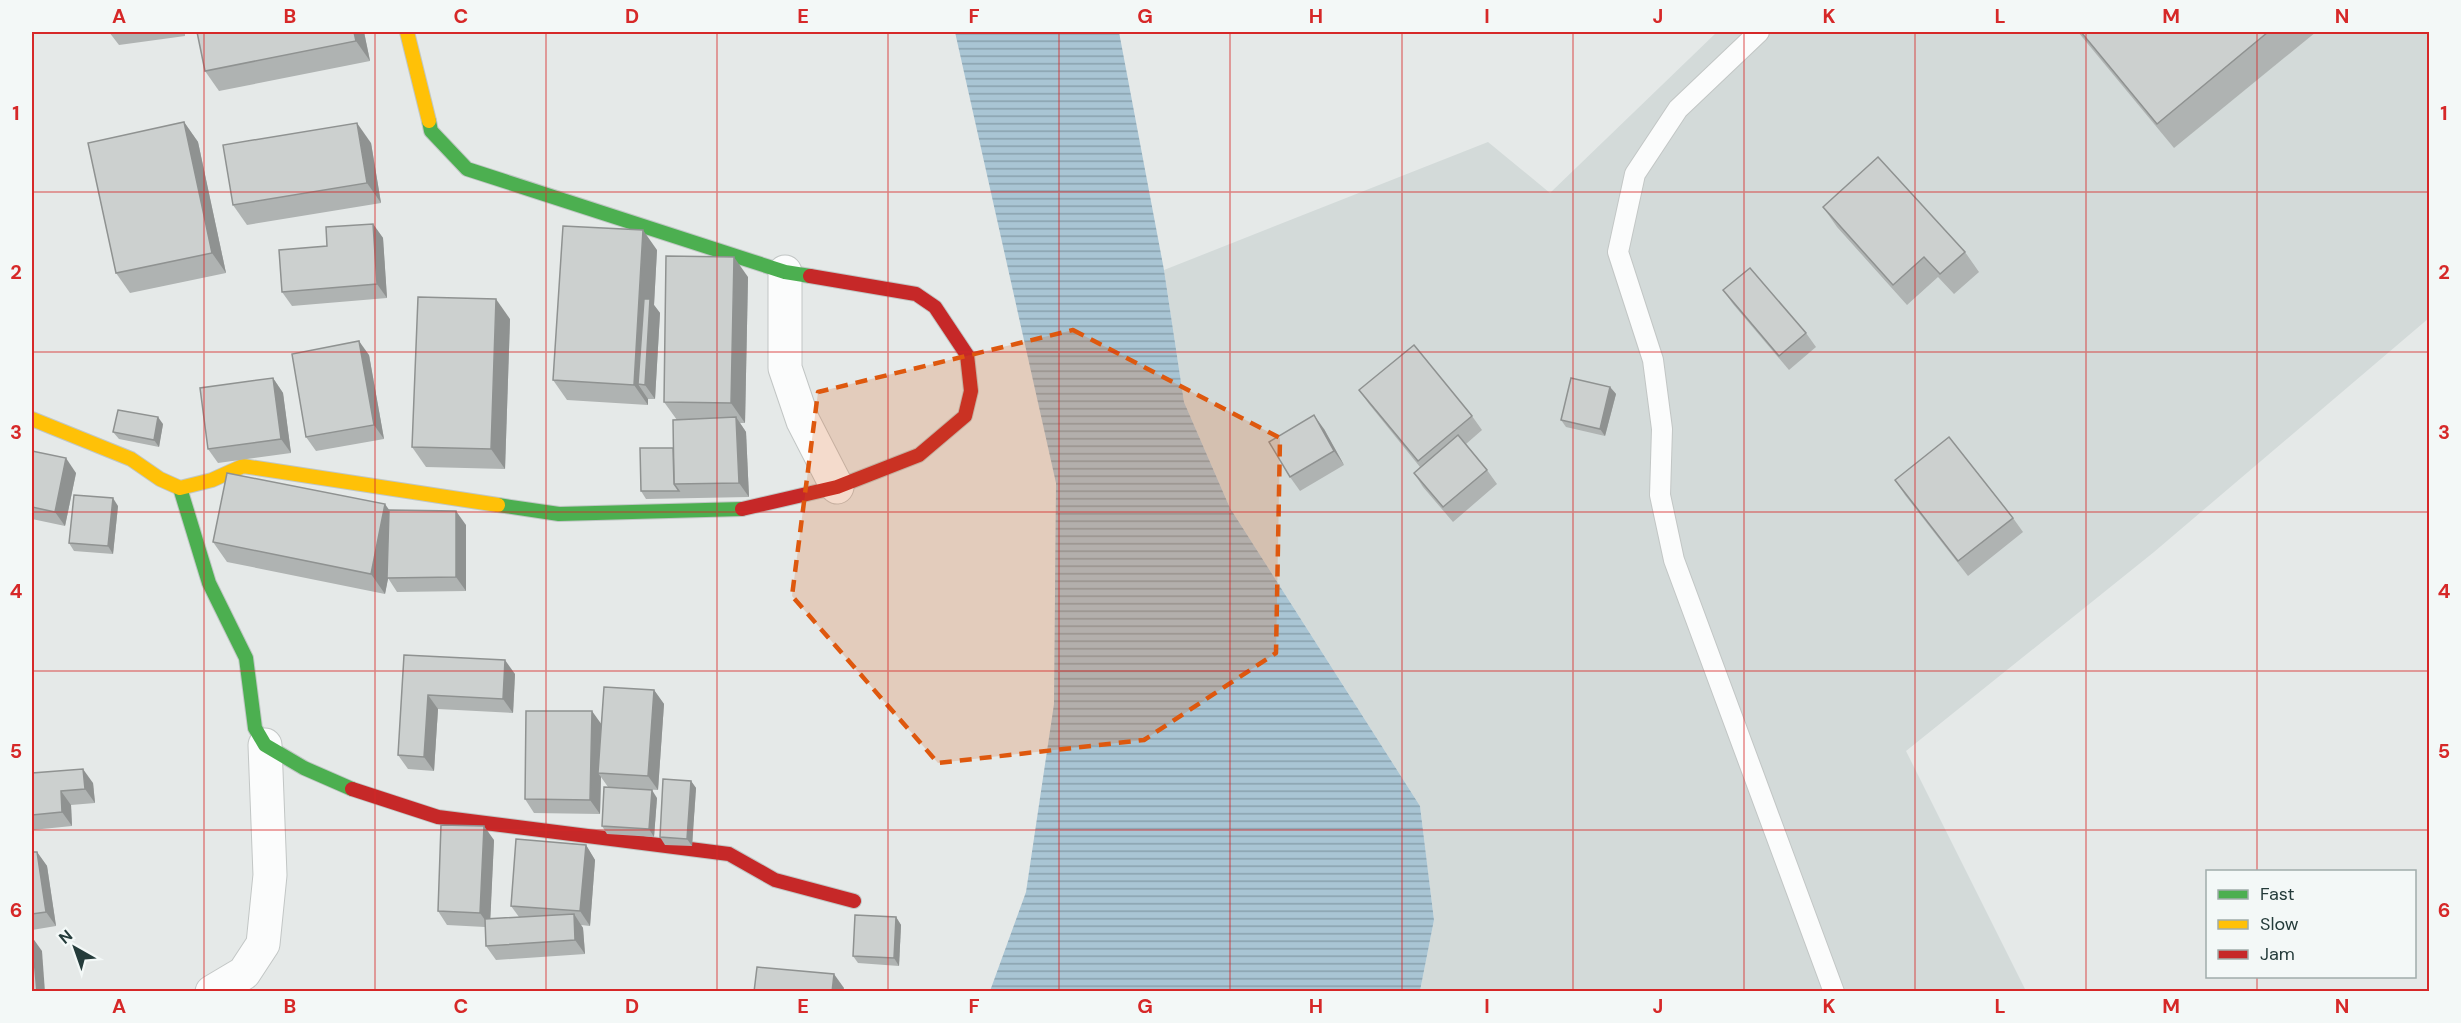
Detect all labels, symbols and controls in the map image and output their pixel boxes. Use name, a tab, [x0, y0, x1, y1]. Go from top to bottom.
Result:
text: A	[112, 3, 126, 29]
text: B	[284, 3, 296, 29]
text: C	[454, 3, 468, 29]
text: D	[625, 3, 639, 29]
text: E	[797, 3, 809, 29]
text: F	[968, 3, 980, 29]
text: G	[1137, 3, 1153, 29]
text: H	[1309, 3, 1323, 29]
text: I	[1484, 3, 1490, 29]
text: J	[1653, 3, 1663, 29]
text: K	[1822, 3, 1836, 29]
text: L	[1994, 3, 2006, 29]
text: M	[2162, 3, 2180, 29]
text: N	[2335, 3, 2349, 29]
text: 1	[12, 100, 20, 126]
text: 1	[2440, 100, 2448, 126]
text: 2	[10, 259, 22, 285]
text: 2	[2438, 259, 2450, 285]
text: 3	[10, 419, 22, 445]
text: 3	[2438, 419, 2450, 445]
text: 4	[10, 578, 23, 604]
text: 4	[2438, 578, 2451, 604]
text: 5	[10, 738, 22, 764]
text: 5	[2438, 738, 2450, 764]
legend	[2206, 870, 2416, 978]
text: Fast	[2260, 882, 2295, 906]
text: 6	[10, 897, 22, 923]
text: 6	[2438, 897, 2450, 923]
text: Slow	[2260, 912, 2299, 936]
north arrow	[45, 918, 105, 978]
text: N	[54, 925, 77, 949]
text: Jam	[2260, 942, 2295, 966]
text: A	[112, 993, 126, 1019]
text: B	[284, 993, 296, 1019]
text: C	[454, 993, 468, 1019]
text: D	[625, 993, 639, 1019]
text: E	[797, 993, 809, 1019]
text: F	[968, 993, 980, 1019]
text: G	[1137, 993, 1153, 1019]
text: H	[1309, 993, 1323, 1019]
text: I	[1484, 993, 1490, 1019]
text: J	[1653, 993, 1663, 1019]
text: K	[1822, 993, 1836, 1019]
text: L	[1994, 993, 2006, 1019]
text: M	[2162, 993, 2180, 1019]
text: N	[2335, 993, 2349, 1019]

